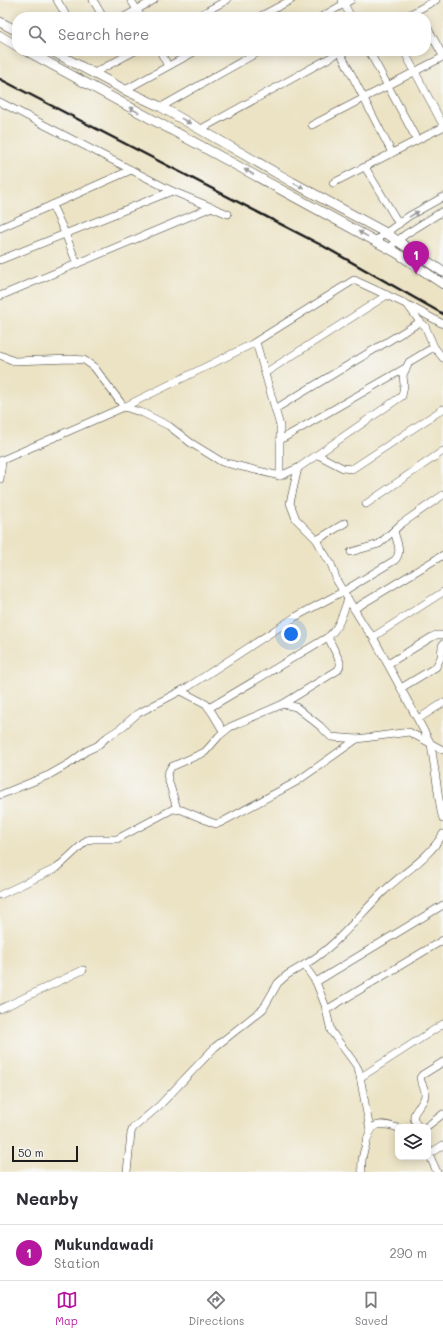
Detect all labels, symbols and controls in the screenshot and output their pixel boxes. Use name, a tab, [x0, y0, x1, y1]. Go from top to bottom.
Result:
search box	[12, 12, 431, 56]
icon: search	[26, 23, 48, 45]
text: Search here	[58, 24, 149, 44]
one-way arrow	[128, 106, 140, 113]
one-way arrow	[180, 117, 192, 124]
one-way arrow	[243, 168, 254, 175]
one-way arrow	[293, 182, 305, 189]
one-way arrow	[408, 210, 420, 217]
one-way arrow	[357, 231, 369, 237]
pin: 1	[403, 241, 429, 274]
your location	[281, 624, 301, 644]
map controls	[395, 1124, 431, 1160]
button: layers	[395, 1124, 431, 1160]
scale bar	[12, 1144, 78, 1163]
text: 50 m	[18, 1145, 44, 1160]
text: Nearby	[16, 1187, 78, 1209]
text: Mukundawadi	[54, 1234, 154, 1254]
text: 1	[26, 1244, 32, 1261]
text: 290 m	[390, 1244, 427, 1261]
text: Station	[54, 1254, 100, 1271]
tab: Map	[55, 1289, 78, 1328]
tab: Directions	[188, 1289, 244, 1328]
tab: Saved	[355, 1289, 388, 1328]

